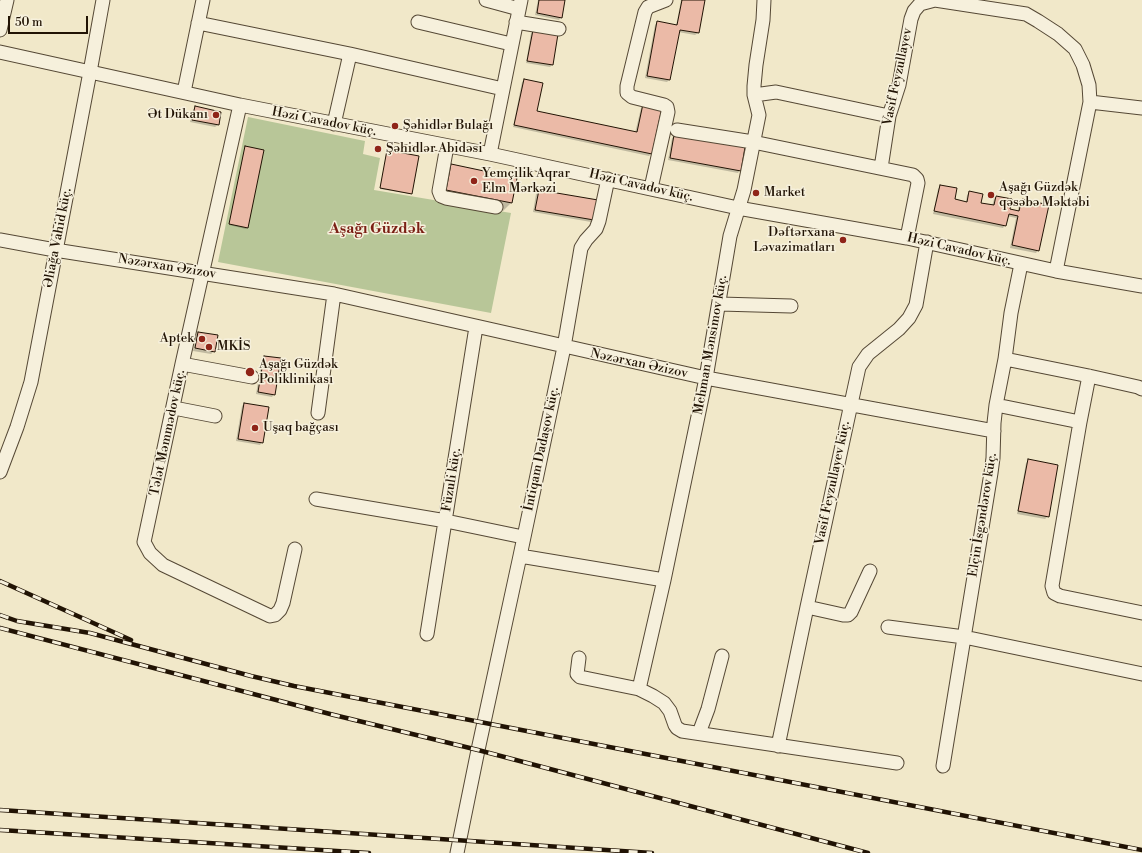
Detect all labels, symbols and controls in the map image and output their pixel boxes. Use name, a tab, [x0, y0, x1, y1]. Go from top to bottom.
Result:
scale bar	[10, 8, 90, 34]
text: 50 m	[15, 15, 43, 30]
street label: Vasif Feyzullayev	[880, 27, 916, 127]
street label: Həzi Cavadov küç.	[270, 104, 378, 140]
place label: Ət Dükanı	[148, 107, 208, 123]
marker: Ət Dükanı	[211, 110, 221, 120]
place label: Şəhidlər Bulağı	[403, 118, 493, 134]
marker: Şəhidlər Bulağı	[390, 121, 400, 131]
place label: Şəhidlər Abidəsi	[386, 141, 483, 157]
marker: Şəhidlər Abidəsi	[373, 144, 383, 154]
place label: Yemçilik Aqrar Elm Mərkəzi	[482, 166, 570, 197]
street label: Həzi Cavadov küç.	[587, 166, 695, 206]
marker: Yemçilik Aqrar Elm Mərkəzi	[469, 176, 479, 186]
place label: Aşağı Güzdək qəsəbə Məktəbi	[999, 180, 1090, 211]
place label: Market	[764, 185, 805, 201]
street label: Əliağa Vahid küç.	[41, 187, 75, 289]
marker: Market	[751, 188, 761, 198]
marker: Aşağı Güzdək qəsəbə Məktəbi	[986, 190, 996, 200]
district label: Aşağı Güzdək	[329, 220, 425, 238]
place label: Dəftərxana Ləvazimatları	[753, 225, 835, 256]
street label: Həzi Cavadov küç.	[905, 230, 1013, 270]
marker: Dəftərxana Ləvazimatları	[838, 235, 848, 245]
street label: Nəzərxan Əzizov	[117, 252, 217, 282]
street label: Mehman Mənsimov küç.	[691, 274, 731, 416]
place label: Aptek	[160, 331, 194, 347]
marker: Aptek	[197, 334, 207, 344]
place label: MKİS	[217, 339, 250, 355]
marker: MKİS	[204, 342, 214, 352]
street label: Nəzərxan Əzizov	[589, 346, 689, 382]
place label: Aşağı Güzdək Poliklinikası	[259, 357, 338, 388]
marker: Aşağı Güzdək Poliklinikası	[244, 366, 256, 378]
street label: Tələt Məmmədov küç.	[147, 368, 189, 498]
street label: İntiqam Dadaşov küç.	[521, 386, 563, 512]
place label: Uşaq bağçası	[263, 420, 339, 436]
street label: Vasif Feyzullayev küç.	[812, 420, 854, 546]
marker: Uşaq bağçası	[250, 423, 260, 433]
street label: Füzuli küç.	[439, 447, 465, 513]
street label: Elçin İsgəndərov küç.	[965, 452, 1001, 578]

